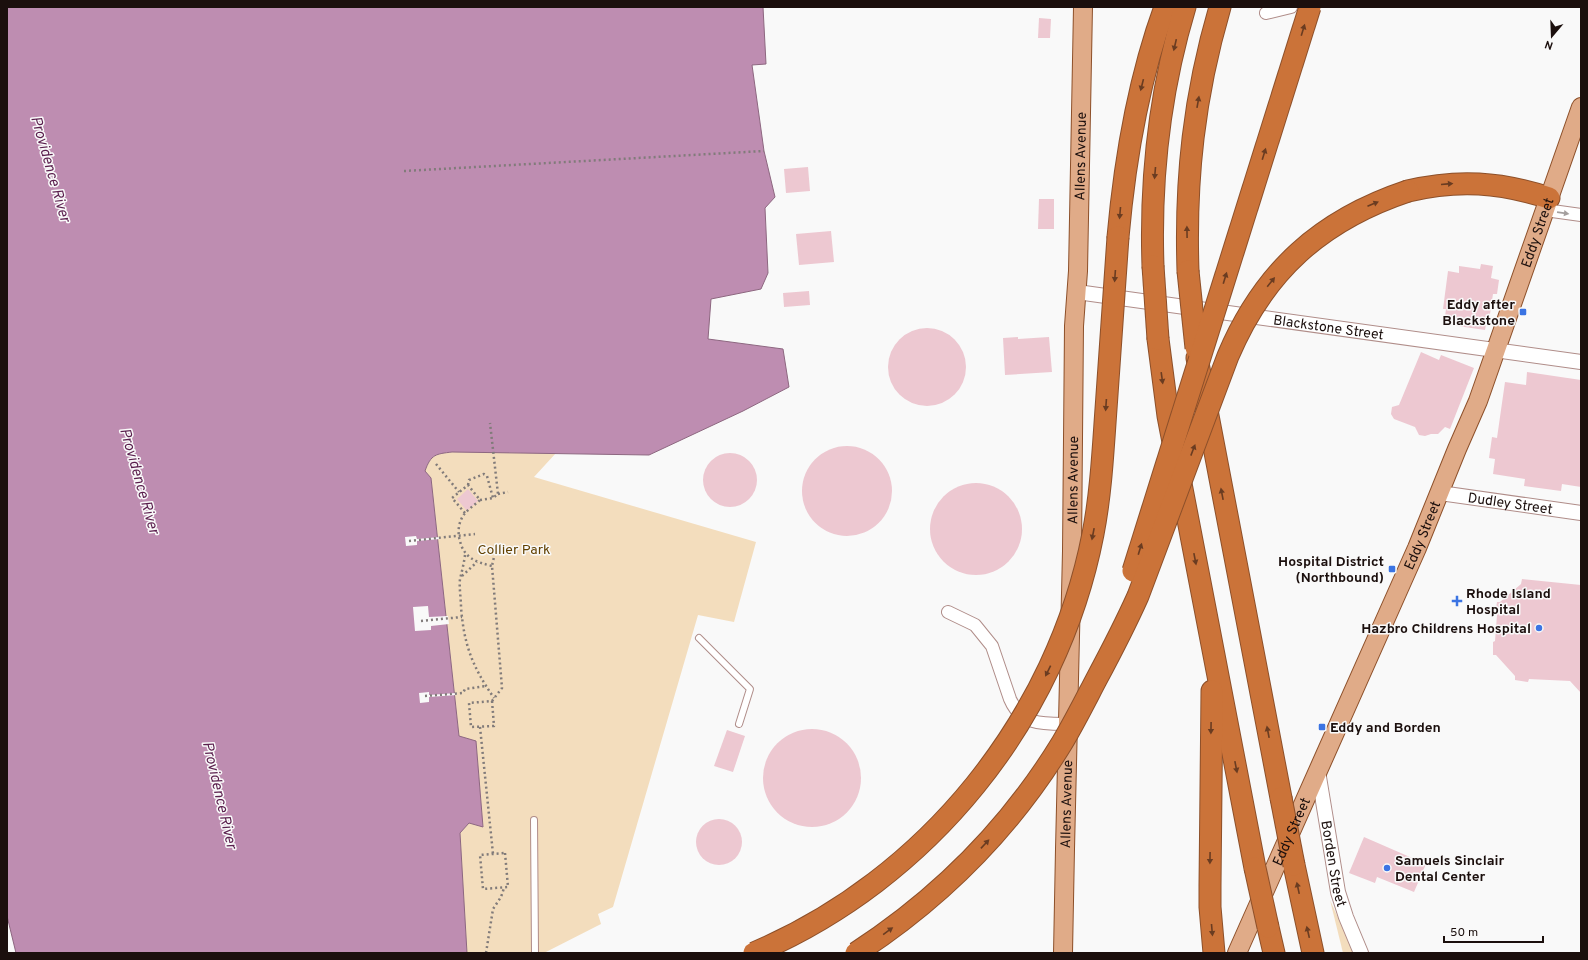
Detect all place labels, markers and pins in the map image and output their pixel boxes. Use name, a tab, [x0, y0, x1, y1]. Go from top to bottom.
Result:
place label: Eddy after Blackstone	[1442, 297, 1515, 330]
marker: Eddy after Blackstone	[1518, 307, 1528, 317]
place label: Hospital District (Northbound)	[1278, 554, 1384, 587]
marker: Hospital District (Northbound)	[1387, 564, 1397, 574]
place label: Rhode Island Hospital	[1466, 586, 1551, 619]
marker: Rhode Island Hospital	[1451, 595, 1463, 607]
place label: Hazbro Childrens Hospital	[1361, 621, 1531, 638]
marker: Hazbro Childrens Hospital	[1534, 623, 1544, 633]
place label: Eddy and Borden	[1330, 720, 1441, 737]
marker: Eddy and Borden	[1317, 722, 1327, 732]
place label: Samuels Sinclair Dental Center	[1395, 853, 1504, 886]
marker: Samuels Sinclair Dental Center	[1382, 863, 1392, 873]

